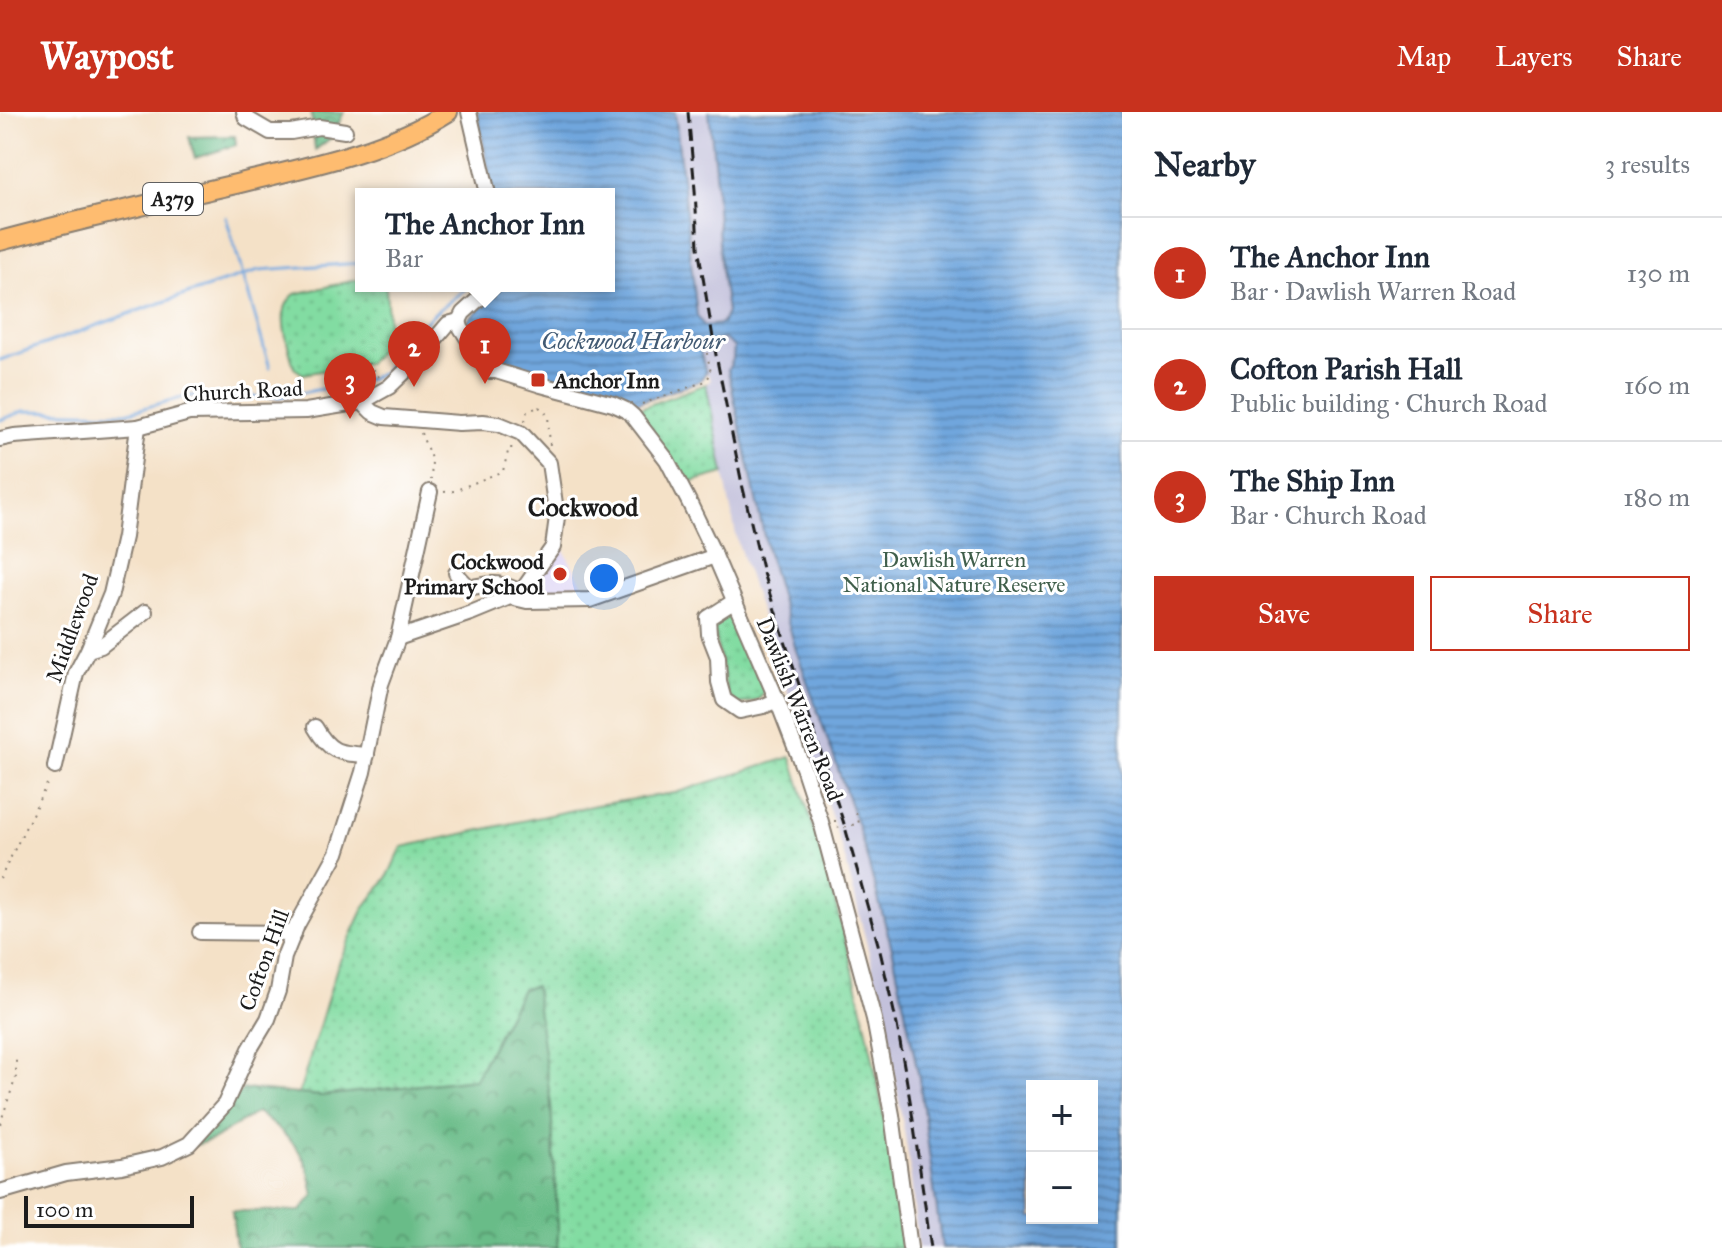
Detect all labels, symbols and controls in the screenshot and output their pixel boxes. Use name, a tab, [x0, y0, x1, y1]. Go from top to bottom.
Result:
text: Waypost	[40, 33, 173, 79]
text: Map	[1396, 39, 1451, 74]
text: Layers	[1495, 39, 1573, 74]
text: Share	[1617, 39, 1682, 74]
text: Nearby	[1154, 144, 1256, 185]
text: 3 results	[1605, 148, 1690, 180]
road number: A379	[143, 183, 203, 215]
popup	[355, 188, 615, 292]
text: The Anchor Inn	[385, 206, 585, 242]
text: The Anchor Inn	[1230, 239, 1430, 275]
text: Bar	[385, 242, 423, 274]
text: 1	[1175, 257, 1185, 289]
text: 130 m	[1627, 257, 1690, 289]
text: Bar · Dawlish Warren Road	[1230, 275, 1516, 307]
pin: 1	[459, 318, 511, 384]
pin: 2	[388, 321, 440, 387]
water label: Cockwood Harbour	[541, 326, 727, 356]
text: Cofton Parish Hall	[1230, 351, 1462, 387]
pin: 3	[324, 353, 376, 419]
place label: Anchor Inn	[552, 367, 660, 394]
text: 2	[1174, 369, 1186, 401]
text: 160 m	[1624, 369, 1690, 401]
marker: Anchor Inn	[529, 371, 547, 389]
street label: Church Road	[182, 374, 304, 408]
text: Public building · Church Road	[1230, 387, 1548, 419]
text: The Ship Inn	[1230, 463, 1395, 499]
text: 3	[1175, 481, 1185, 513]
text: 180 m	[1623, 481, 1690, 513]
district label: Cockwood	[528, 491, 639, 523]
text: Bar · Church Road	[1230, 499, 1427, 531]
park label: Dawlish Warren National Nature Reserve	[843, 546, 1065, 598]
place label: Cockwood Primary School	[404, 548, 545, 600]
your location	[584, 558, 624, 598]
marker: Cockwood Primary School	[551, 565, 569, 583]
street label: Middlewood	[40, 570, 104, 686]
button: Save	[1154, 576, 1414, 651]
button: Share	[1430, 576, 1690, 651]
street label: Dawlish Warren Road	[751, 613, 849, 805]
street label: Cofton Hill	[233, 905, 295, 1015]
map controls	[1026, 1080, 1098, 1224]
button: +	[1026, 1080, 1098, 1152]
button: −	[1026, 1152, 1098, 1224]
scale bar	[24, 1192, 194, 1228]
text: 100 m	[36, 1196, 93, 1223]

